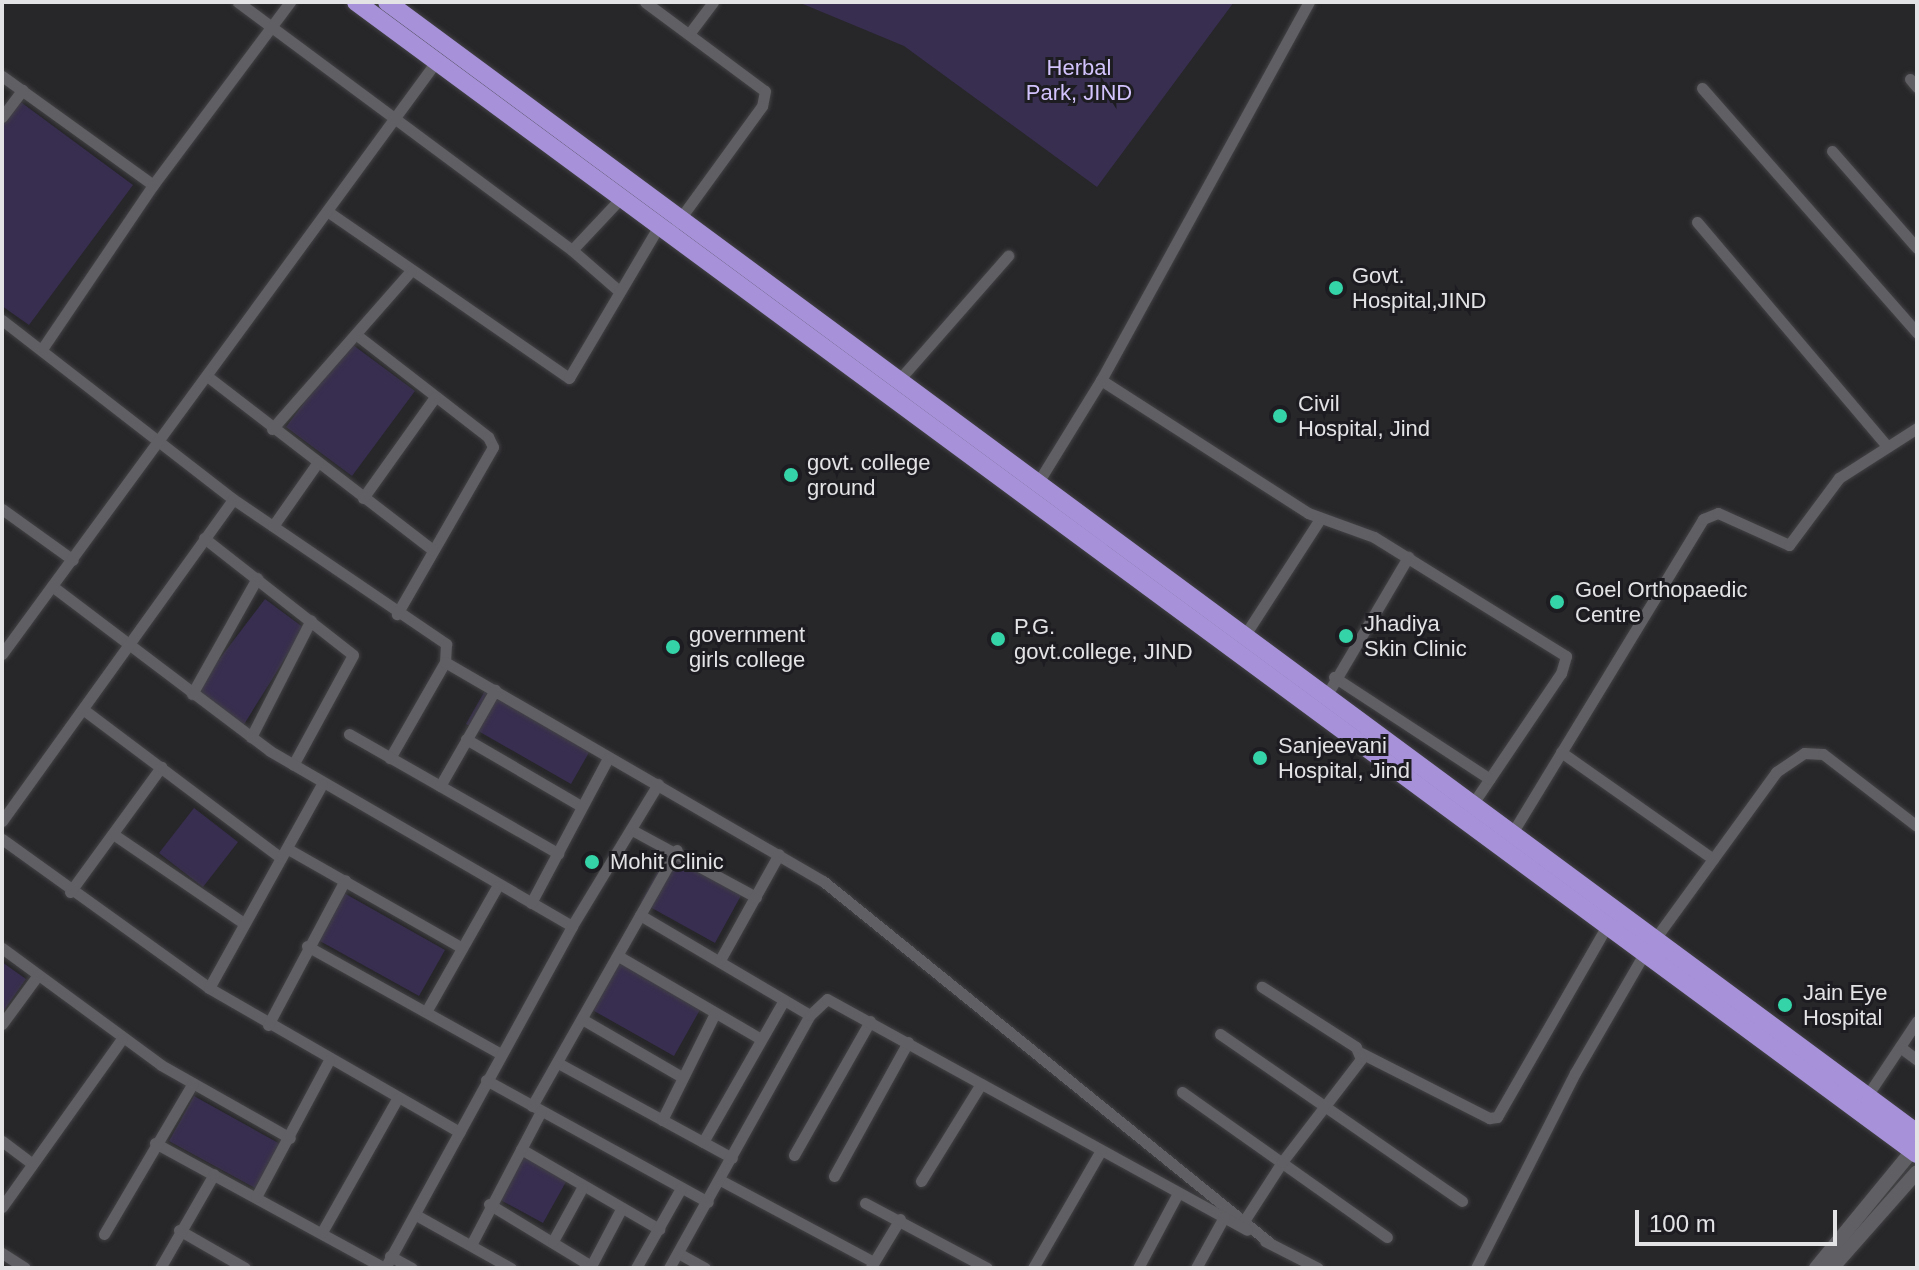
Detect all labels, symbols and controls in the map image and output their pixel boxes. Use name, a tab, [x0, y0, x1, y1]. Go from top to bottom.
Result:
park label: Herbal Park, JIND	[1026, 54, 1132, 106]
place label: Govt. Hospital,JIND	[1352, 262, 1486, 314]
marker: Govt. Hospital,JIND	[1327, 279, 1345, 297]
place label: Civil Hospital, Jind	[1298, 390, 1430, 442]
marker: Civil Hospital, Jind	[1269, 405, 1291, 427]
place label: govt. college ground	[807, 449, 931, 500]
marker: govt. college ground	[782, 466, 800, 484]
place label: Goel Orthopaedic Centre	[1575, 576, 1747, 628]
marker: Goel Orthopaedic Centre	[1546, 591, 1568, 613]
place label: Jhadiya Skin Clinic	[1364, 610, 1467, 662]
place label: P.G. govt.college, JIND	[1014, 613, 1193, 664]
place label: government girls college	[689, 621, 805, 672]
marker: Jhadiya Skin Clinic	[1335, 625, 1357, 647]
marker: P.G. govt.college, JIND	[989, 630, 1007, 648]
marker: government girls college	[664, 638, 682, 656]
place label: Sanjeevani Hospital, Jind	[1278, 732, 1410, 784]
marker: Sanjeevani Hospital, Jind	[1249, 747, 1271, 769]
place label: Mohit Clinic	[610, 849, 724, 875]
marker: Mohit Clinic	[581, 851, 603, 873]
place label: Jain Eye Hospital	[1803, 979, 1887, 1030]
marker: Jain Eye Hospital	[1774, 994, 1796, 1016]
scale bar	[1639, 1194, 1841, 1244]
text: 100 m	[1649, 1210, 1716, 1237]

